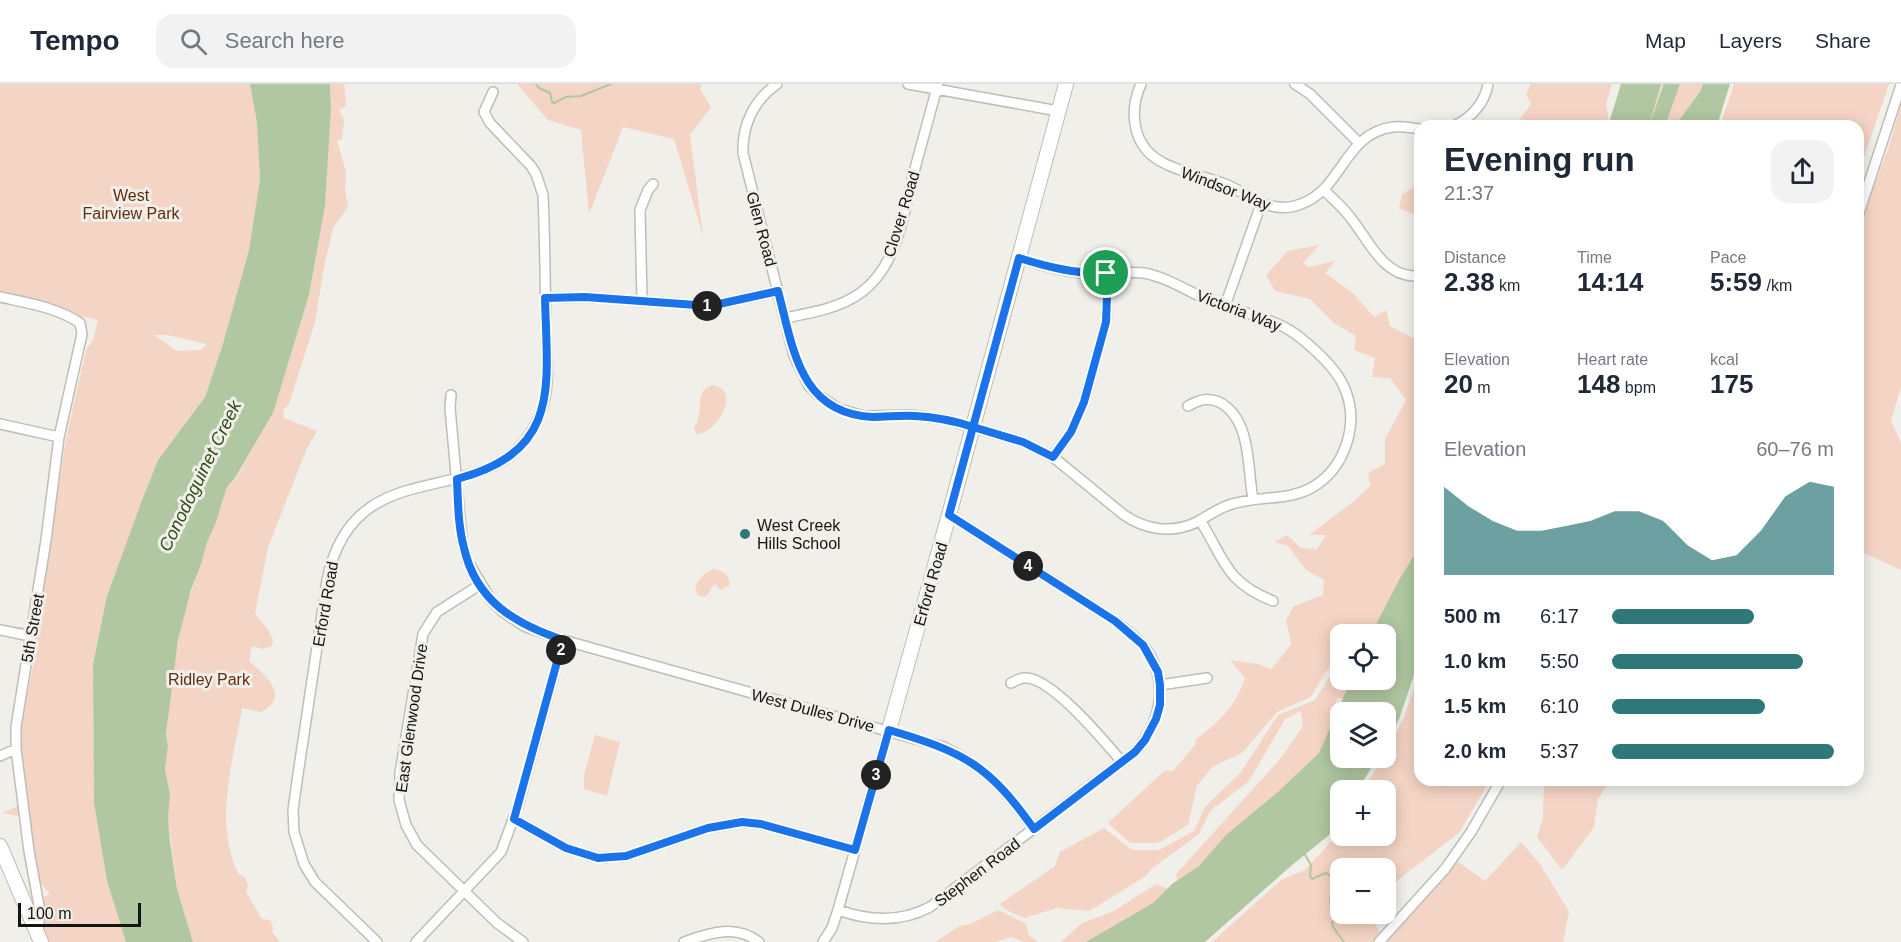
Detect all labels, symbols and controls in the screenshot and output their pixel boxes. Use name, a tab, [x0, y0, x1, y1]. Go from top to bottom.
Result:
search box	[156, 14, 576, 68]
text: Tempo	[30, 25, 120, 56]
icon: search	[177, 25, 210, 58]
text: Search here	[225, 28, 345, 53]
text: Map	[1645, 29, 1686, 52]
text: Layers	[1719, 29, 1782, 52]
text: Share	[1815, 29, 1871, 52]
button: share	[1771, 140, 1834, 203]
text: Evening run	[1444, 141, 1635, 178]
street label: Windsor Way	[1179, 164, 1273, 213]
street label: Clover Road	[880, 169, 923, 259]
text: 21:37	[1444, 182, 1494, 204]
park label: West Fairview Park	[83, 187, 180, 222]
street label: Glen Road	[743, 190, 780, 268]
pin	[1080, 247, 1131, 298]
text: Distance	[1444, 249, 1506, 266]
text: Time	[1577, 249, 1612, 266]
text: Pace	[1710, 249, 1746, 266]
icon: arrive	[1089, 256, 1122, 289]
text: 2.38	[1444, 267, 1495, 297]
text: 14:14	[1577, 267, 1644, 297]
text: 5:59	[1710, 267, 1762, 297]
text: km	[1495, 277, 1520, 294]
text: /km	[1762, 277, 1792, 294]
street label: Victoria Way	[1194, 287, 1283, 334]
pin: 1	[692, 291, 722, 321]
text: 1	[703, 297, 711, 314]
text: Elevation	[1444, 351, 1510, 368]
text: Heart rate	[1577, 351, 1648, 368]
text: kcal	[1710, 351, 1738, 368]
text: 20	[1444, 369, 1473, 399]
text: 148	[1577, 369, 1620, 399]
text: 175	[1710, 369, 1753, 399]
text: m	[1473, 379, 1491, 396]
text: bpm	[1620, 379, 1656, 396]
water label: Conodoguinet Creek	[155, 397, 246, 555]
text: Elevation	[1444, 438, 1526, 460]
text: 60–76 m	[1756, 438, 1834, 460]
place label: West Creek Hills School	[757, 517, 841, 552]
marker: West Creek Hills School	[738, 527, 752, 541]
street label: Erford Road	[910, 540, 951, 628]
pin: 4	[1013, 551, 1043, 581]
text: 4	[1024, 557, 1032, 574]
street label: Erford Road	[310, 560, 341, 648]
street label: 5th Street	[18, 592, 47, 664]
text: 500 m	[1444, 605, 1501, 627]
text: 6:17	[1540, 605, 1579, 627]
map controls	[1330, 624, 1396, 924]
button: locate	[1330, 624, 1396, 690]
pin: 2	[546, 635, 576, 665]
text: 2	[557, 641, 565, 658]
street label: East Glenwood Drive	[393, 642, 430, 794]
text: 1.0 km	[1444, 650, 1506, 672]
text: 5:50	[1540, 650, 1579, 672]
park label: Ridley Park	[168, 671, 251, 688]
street label: West Dulles Drive	[749, 686, 876, 735]
text: 1.5 km	[1444, 695, 1506, 717]
text: 6:10	[1540, 695, 1579, 717]
button: layers	[1330, 702, 1396, 768]
text: 2.0 km	[1444, 740, 1506, 762]
text: 5:37	[1540, 740, 1579, 762]
pin: 3	[861, 760, 891, 790]
text: 3	[872, 766, 880, 783]
button: +	[1330, 780, 1396, 846]
street label: Stephen Road	[931, 835, 1023, 910]
button: −	[1330, 858, 1396, 924]
scale bar	[18, 900, 141, 928]
text: 100 m	[27, 905, 71, 922]

